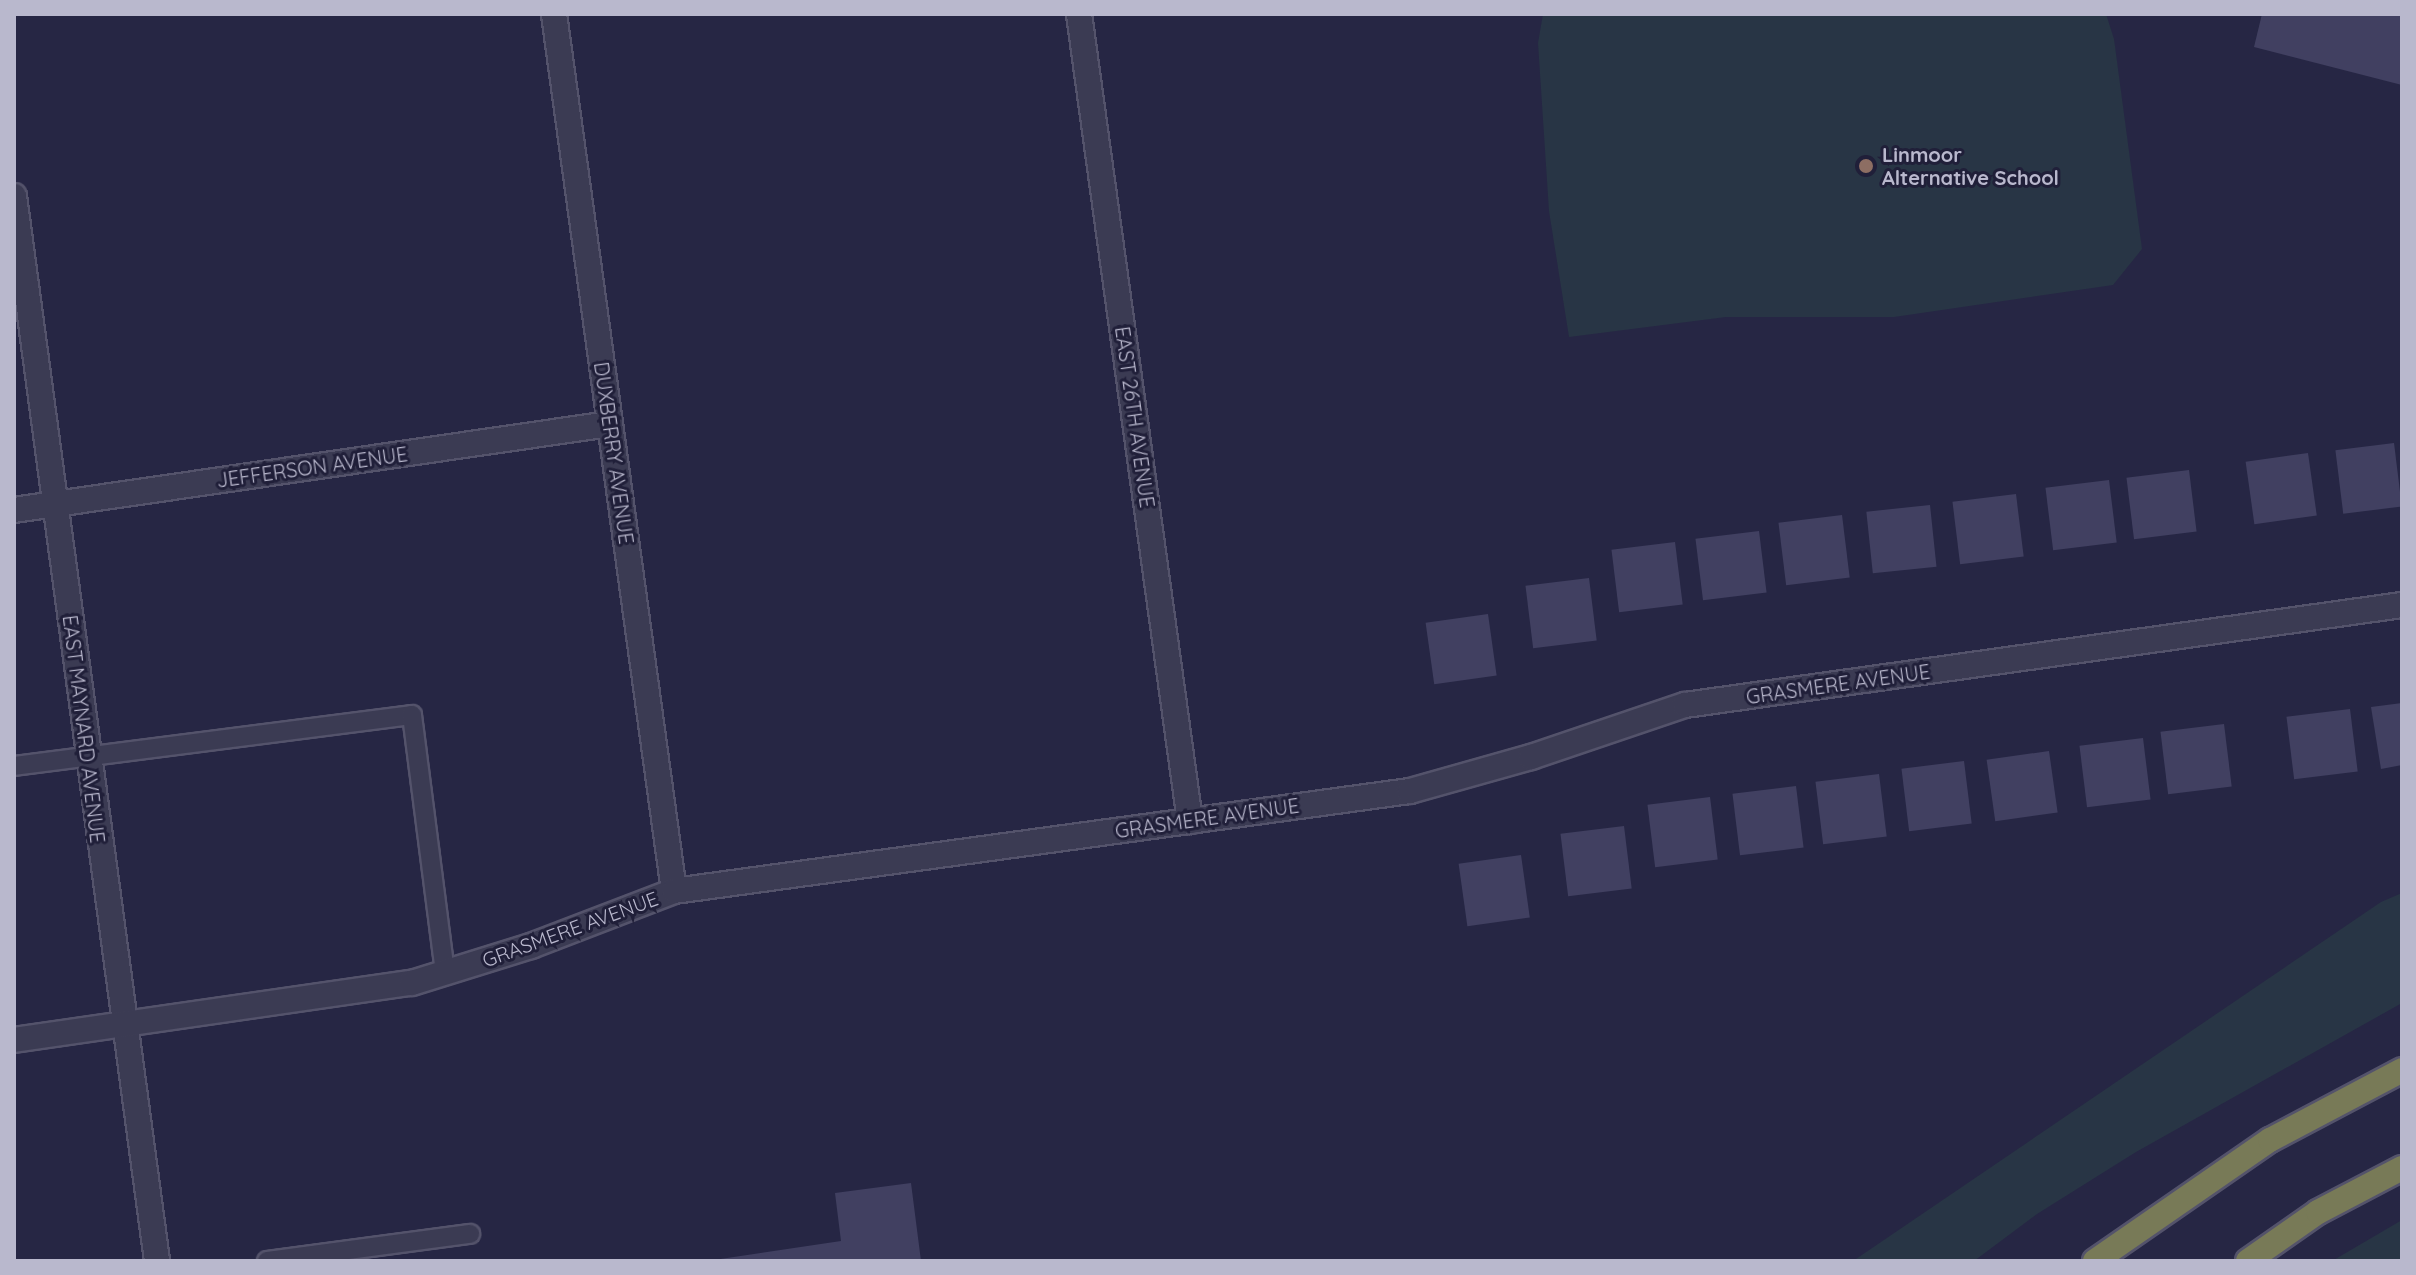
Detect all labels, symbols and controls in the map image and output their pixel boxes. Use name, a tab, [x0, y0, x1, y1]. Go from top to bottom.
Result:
place label: Linmoor Alternative School	[1882, 142, 2059, 189]
marker: Linmoor Alternative School	[1857, 157, 1875, 175]
street label: EAST 26TH AVENUE	[1110, 325, 1160, 509]
street label: DUXBERRY AVENUE	[589, 360, 639, 546]
street label: JEFFERSON AVENUE	[215, 442, 409, 492]
street label: EAST MAYNARD AVENUE	[58, 614, 110, 844]
street label: GRASMERE AVENUE	[1744, 659, 1932, 709]
street label: GRASMERE AVENUE	[1113, 793, 1301, 843]
street label: GRASMERE AVENUE	[479, 886, 661, 972]

